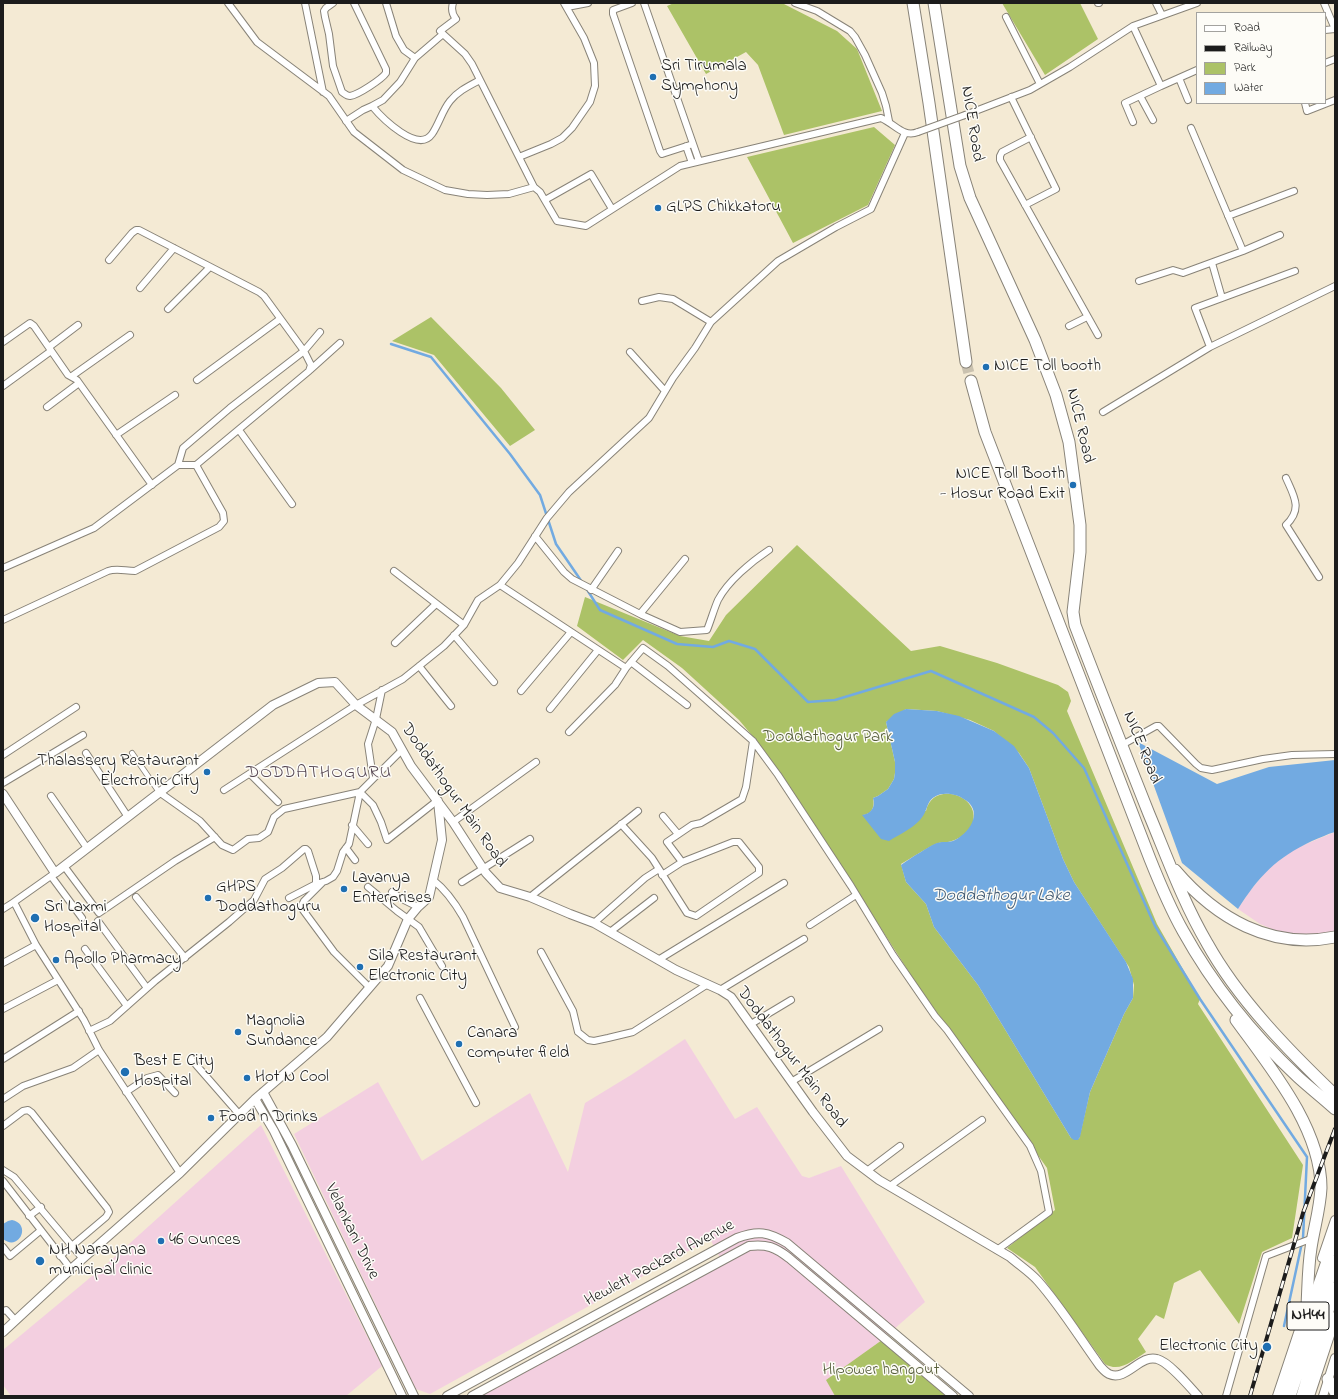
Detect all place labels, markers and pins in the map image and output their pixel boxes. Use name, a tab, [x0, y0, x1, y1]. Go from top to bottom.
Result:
place label: Sri Tirumala Symphony	[661, 57, 747, 97]
marker: Sri Tirumala Symphony	[648, 72, 658, 82]
place label: GLPS Chikkatoru	[666, 198, 781, 218]
marker: GLPS Chikkatoru	[653, 203, 663, 213]
place label: NICE Toll booth	[994, 357, 1101, 377]
marker: NICE Toll booth	[981, 362, 991, 372]
place label: NICE Toll Booth - Hosur Road Exit	[940, 465, 1065, 505]
marker: NICE Toll Booth - Hosur Road Exit	[1068, 480, 1078, 490]
place label: Thalassery Restaurant Electronic City	[37, 752, 199, 792]
marker: Thalassery Restaurant Electronic City	[202, 767, 212, 777]
place label: Lavanya Enterprises	[352, 869, 432, 909]
place label: GHPS Doddathoguru	[216, 878, 320, 918]
marker: Lavanya Enterprises	[339, 884, 349, 894]
marker: GHPS Doddathoguru	[203, 893, 213, 903]
place label: Sri Laxmi Hospital	[44, 898, 107, 938]
marker: Sri Laxmi Hospital	[29, 912, 41, 924]
place label: Sila Restaurant Electronic City	[368, 947, 477, 987]
place label: Apollo Pharmacy	[64, 950, 182, 970]
marker: Apollo Pharmacy	[51, 955, 61, 965]
marker: Sila Restaurant Electronic City	[355, 962, 365, 972]
place label: Magnolia Sundance	[246, 1012, 317, 1052]
place label: Canara computer field	[467, 1024, 569, 1064]
marker: Magnolia Sundance	[233, 1027, 243, 1037]
marker: Canara computer field	[454, 1039, 464, 1049]
place label: Best E City Hospital	[134, 1052, 214, 1092]
marker: Best E City Hospital	[119, 1066, 131, 1078]
place label: Hot N Cool	[255, 1068, 329, 1088]
marker: Hot N Cool	[242, 1073, 252, 1083]
place label: Food n Drinks	[219, 1108, 318, 1128]
marker: Food n Drinks	[206, 1113, 216, 1123]
place label: 46 Ounces	[169, 1231, 241, 1251]
marker: 46 Ounces	[156, 1236, 166, 1246]
place label: NH Narayana municipal clinic	[49, 1241, 152, 1281]
marker: NH Narayana municipal clinic	[34, 1255, 46, 1267]
place label: Electronic City	[1159, 1337, 1258, 1357]
marker: Electronic City	[1261, 1341, 1273, 1353]

